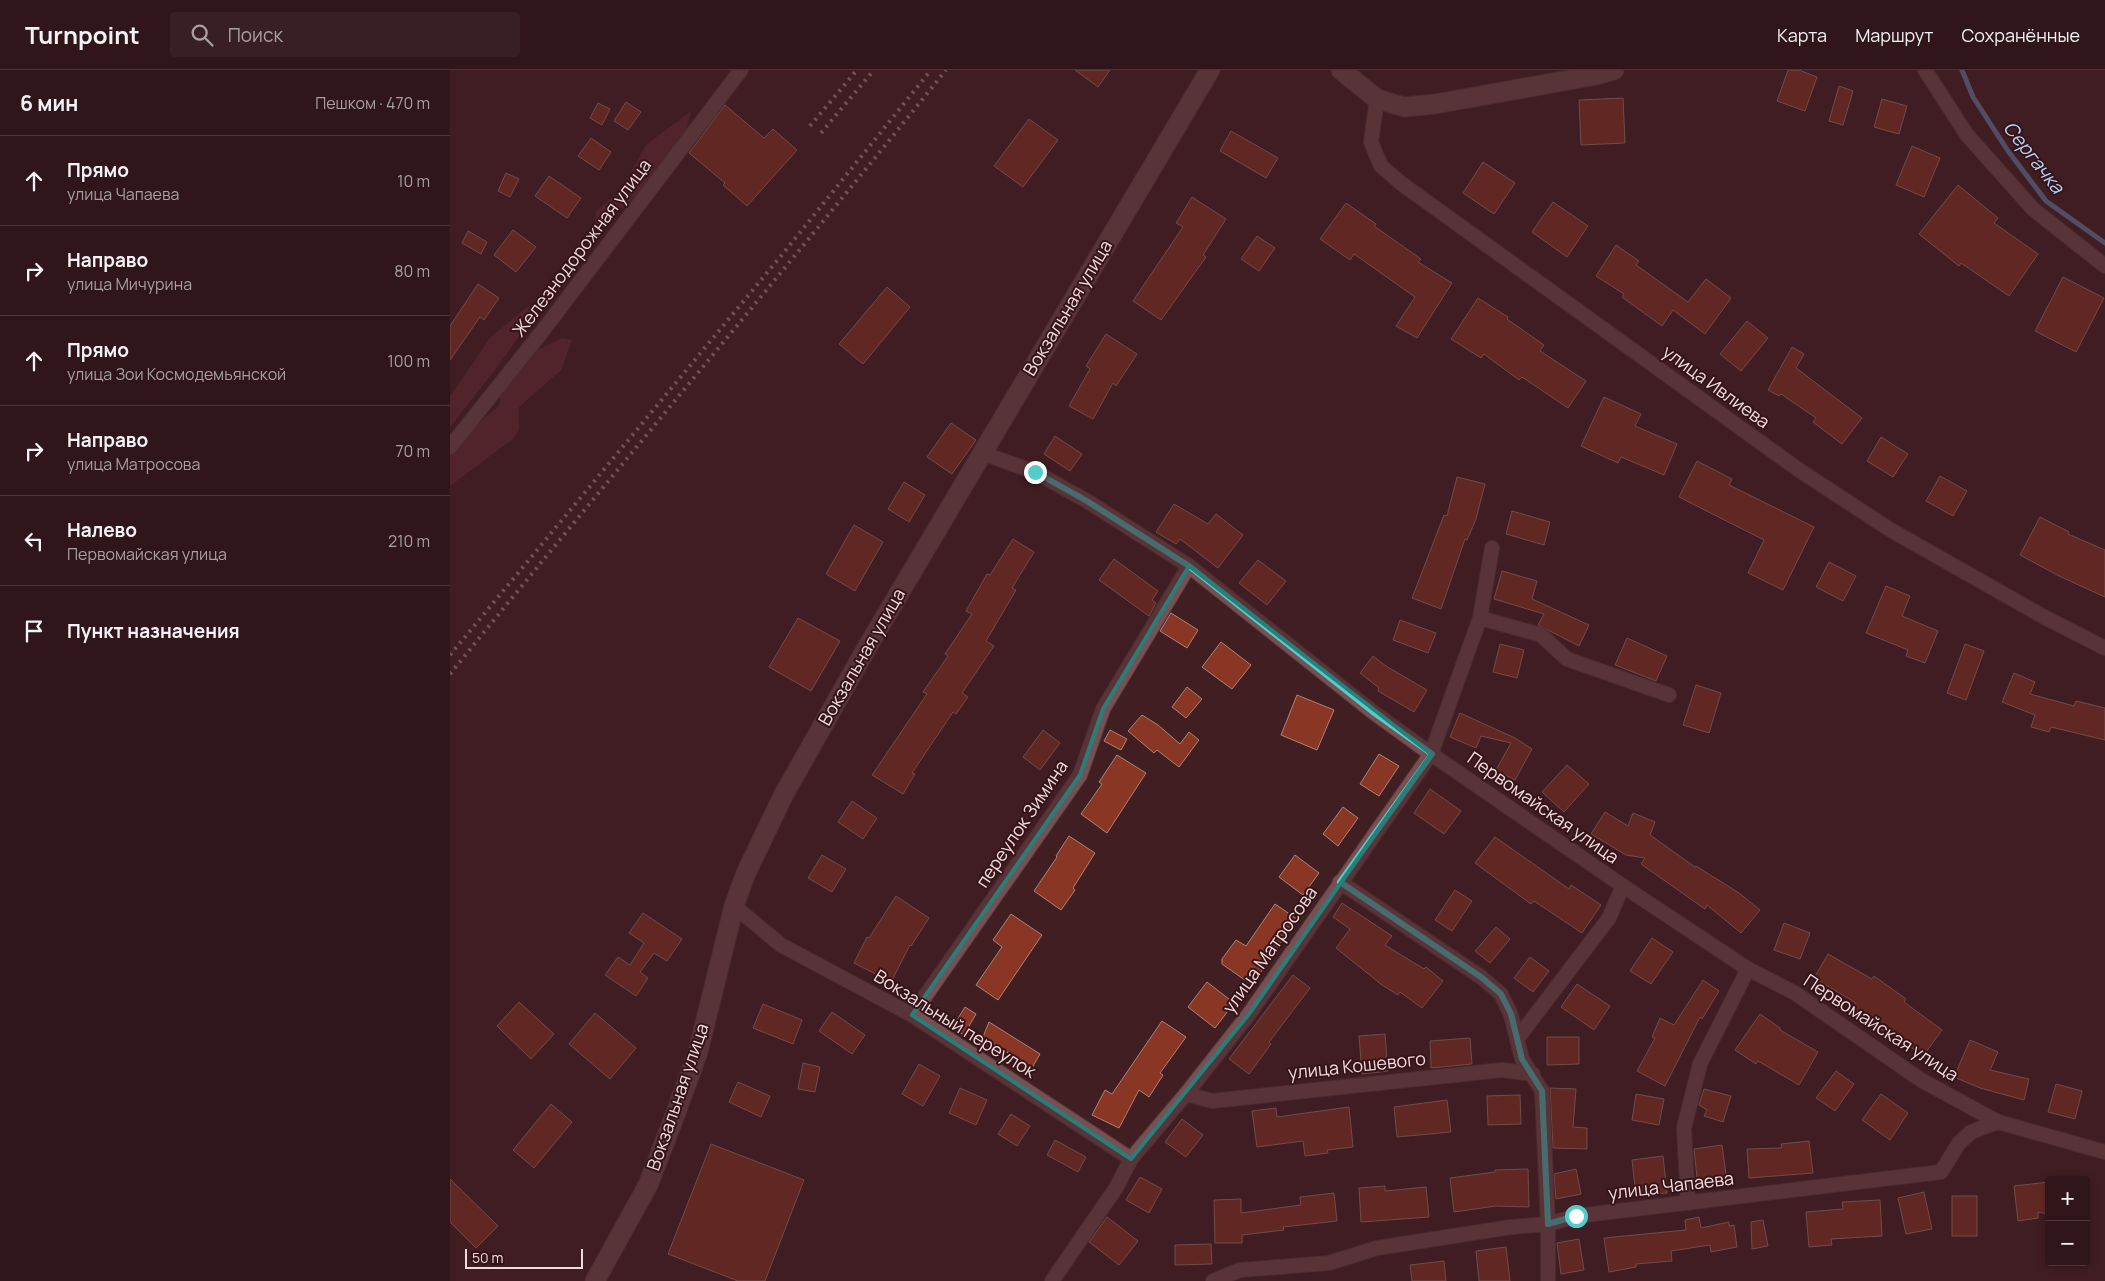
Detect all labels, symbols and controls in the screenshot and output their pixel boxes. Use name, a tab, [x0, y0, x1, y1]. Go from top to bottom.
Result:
search box	[170, 12, 520, 57]
text: Turnpoint	[25, 18, 140, 51]
icon: search	[188, 21, 216, 49]
text: Поиск	[228, 22, 283, 48]
text: Карта	[1777, 23, 1827, 47]
text: Маршрут	[1855, 23, 1933, 47]
text: Сохранённые	[1961, 23, 2080, 47]
text: 6 мин	[20, 89, 78, 117]
text: Пешком · 470 m	[315, 92, 430, 114]
water label: Сергачка	[1998, 115, 2071, 200]
street label: Железнодорожная улица	[506, 153, 656, 341]
text: Прямо	[67, 157, 129, 183]
icon: ahead	[20, 167, 48, 195]
text: 10 m	[397, 170, 430, 192]
text: улица Чапаева	[67, 183, 179, 205]
street label: Вокзальная улица	[1017, 235, 1117, 380]
text: Направо	[67, 247, 148, 273]
icon: right	[20, 257, 48, 285]
text: 80 m	[394, 260, 430, 282]
text: улица Мичурина	[67, 273, 192, 295]
text: Прямо	[67, 337, 129, 363]
street label: улица Ивлиева	[1658, 339, 1775, 433]
icon: ahead	[20, 347, 48, 375]
text: 100 m	[387, 350, 430, 372]
text: улица Зои Космодемьянской	[67, 363, 286, 385]
text: Направо	[67, 427, 148, 453]
icon: right	[20, 437, 48, 465]
text: 70 m	[395, 440, 430, 462]
text: улица Матросова	[67, 453, 200, 475]
route end	[1024, 461, 1047, 484]
text: Налево	[67, 517, 137, 543]
icon: left	[20, 527, 48, 555]
text: 210 m	[388, 530, 430, 552]
text: Первомайская улица	[67, 543, 227, 565]
street label: Вокзальная улица	[812, 584, 910, 729]
icon: arrive	[20, 617, 48, 645]
text: Пункт назначения	[67, 618, 240, 644]
street label: Первомайская улица	[1463, 746, 1624, 869]
street label: переулок Зимина	[970, 755, 1073, 892]
street label: улица Матросова	[1216, 881, 1322, 1018]
street label: Вокзальный переулок	[870, 963, 1042, 1083]
street label: Первомайская улица	[1800, 968, 1964, 1086]
street label: Вокзальная улица	[641, 1020, 714, 1174]
street label: улица Кошевого	[1287, 1046, 1427, 1084]
street label: улица Чапаева	[1607, 1165, 1735, 1205]
map controls	[2045, 1176, 2090, 1266]
button: +	[2045, 1176, 2090, 1221]
route start	[1565, 1205, 1588, 1228]
button: −	[2045, 1221, 2090, 1266]
scale bar	[465, 1246, 582, 1269]
text: 50 m	[472, 1248, 503, 1267]

